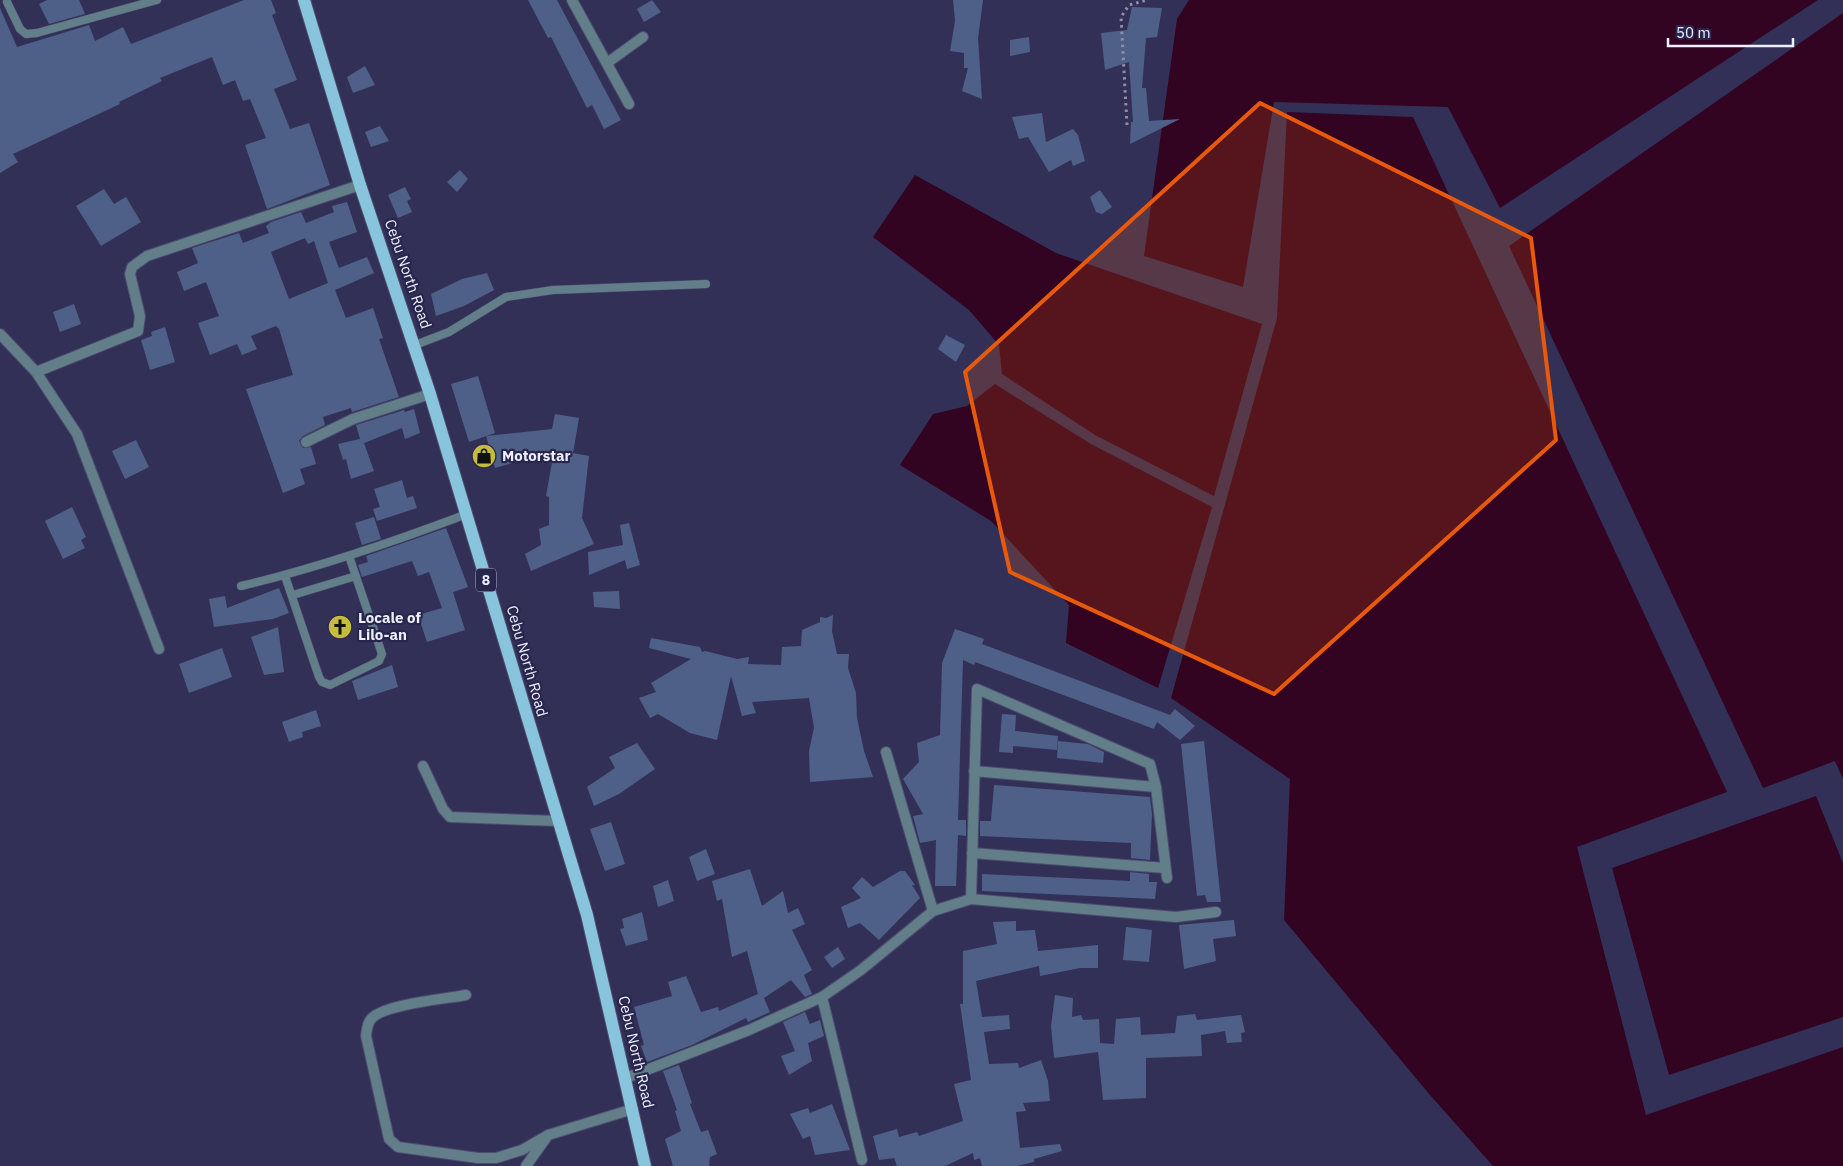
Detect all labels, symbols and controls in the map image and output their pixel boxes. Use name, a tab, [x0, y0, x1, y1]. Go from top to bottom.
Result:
scale bar	[1668, 15, 1793, 47]
text: 50 m	[1676, 23, 1711, 42]
street label: Cebu North Road	[381, 217, 436, 331]
shop icon: Motorstar	[471, 443, 497, 469]
place label: Motorstar	[502, 446, 571, 465]
road number: 8	[476, 568, 496, 592]
street label: Cebu North Road	[503, 603, 552, 719]
place label: Locale of Lilo-an	[358, 608, 421, 644]
church icon: Locale of Lilo-an	[327, 614, 353, 640]
street label: Cebu North Road	[614, 994, 659, 1110]

